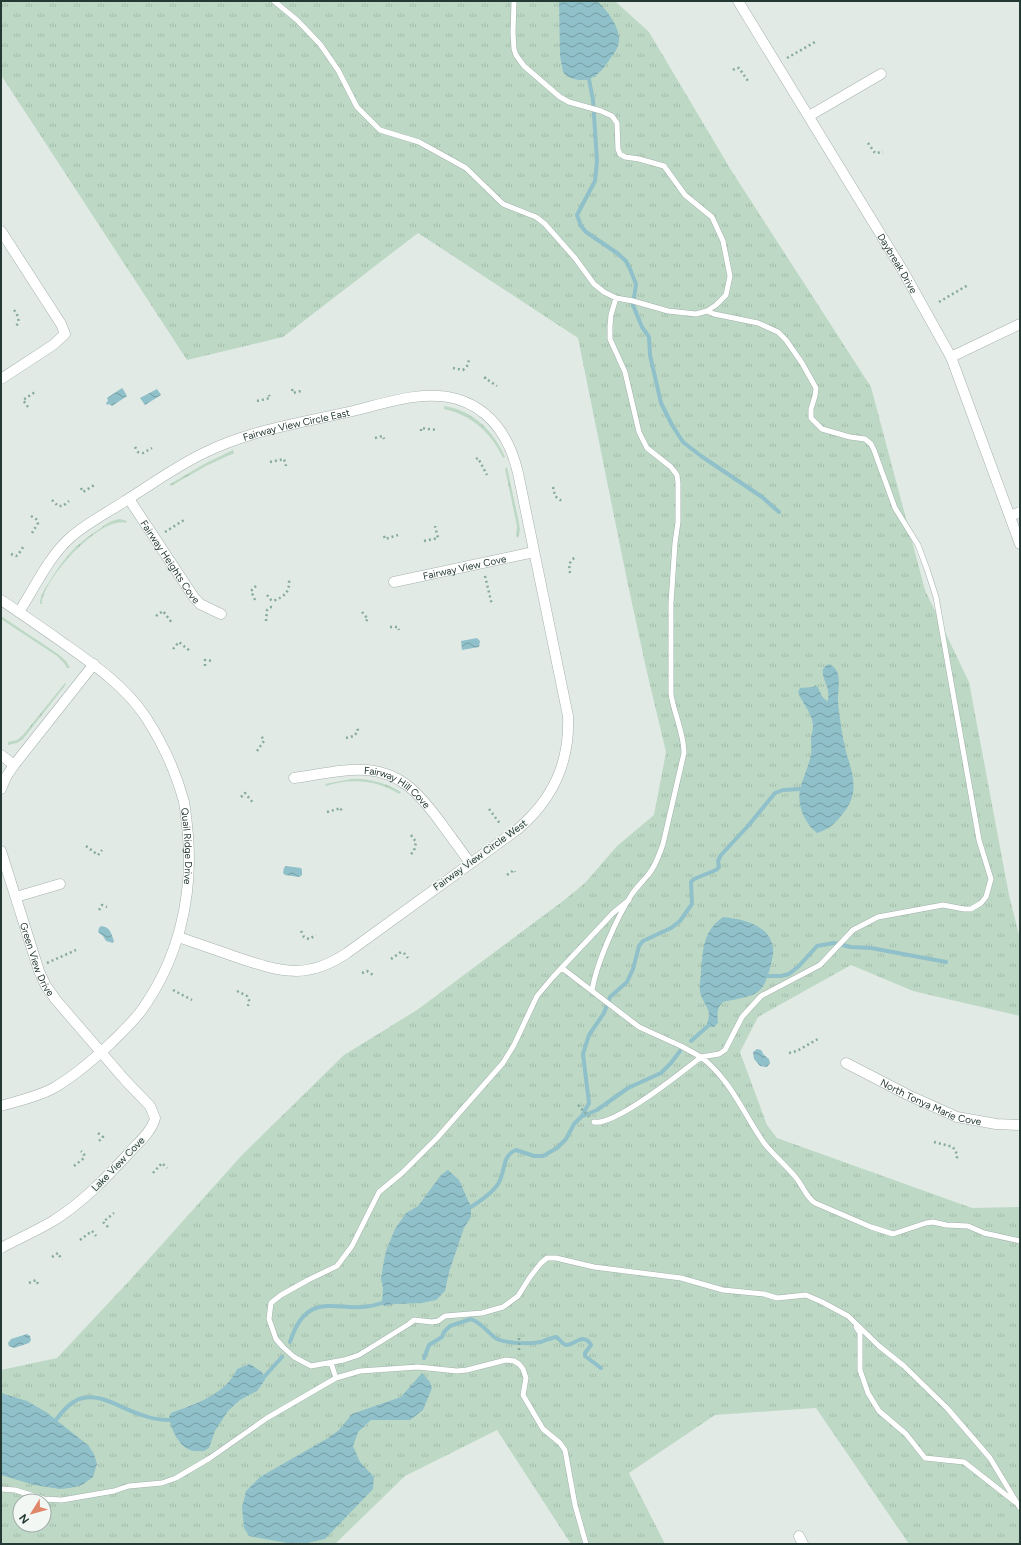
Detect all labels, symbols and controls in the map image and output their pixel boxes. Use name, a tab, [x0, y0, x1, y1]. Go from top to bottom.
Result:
street label: Daybreak Drive	[875, 231, 921, 296]
street label: Fairway View Circle East	[241, 405, 351, 443]
street label: Fairway Heights Cove	[138, 517, 203, 607]
street label: Fairway View Cove	[421, 552, 508, 582]
street label: Fairway Hill Cove	[363, 763, 434, 811]
street label: Quail Ridge Drive	[179, 807, 195, 886]
street label: Fairway View Circle West	[430, 816, 530, 893]
street label: Green View Drive	[17, 920, 58, 999]
street label: North Tonya Marie Cove	[878, 1075, 983, 1128]
street label: Lake View Cove	[89, 1133, 148, 1194]
north arrow	[12, 1493, 52, 1533]
text: N	[17, 1511, 32, 1526]

